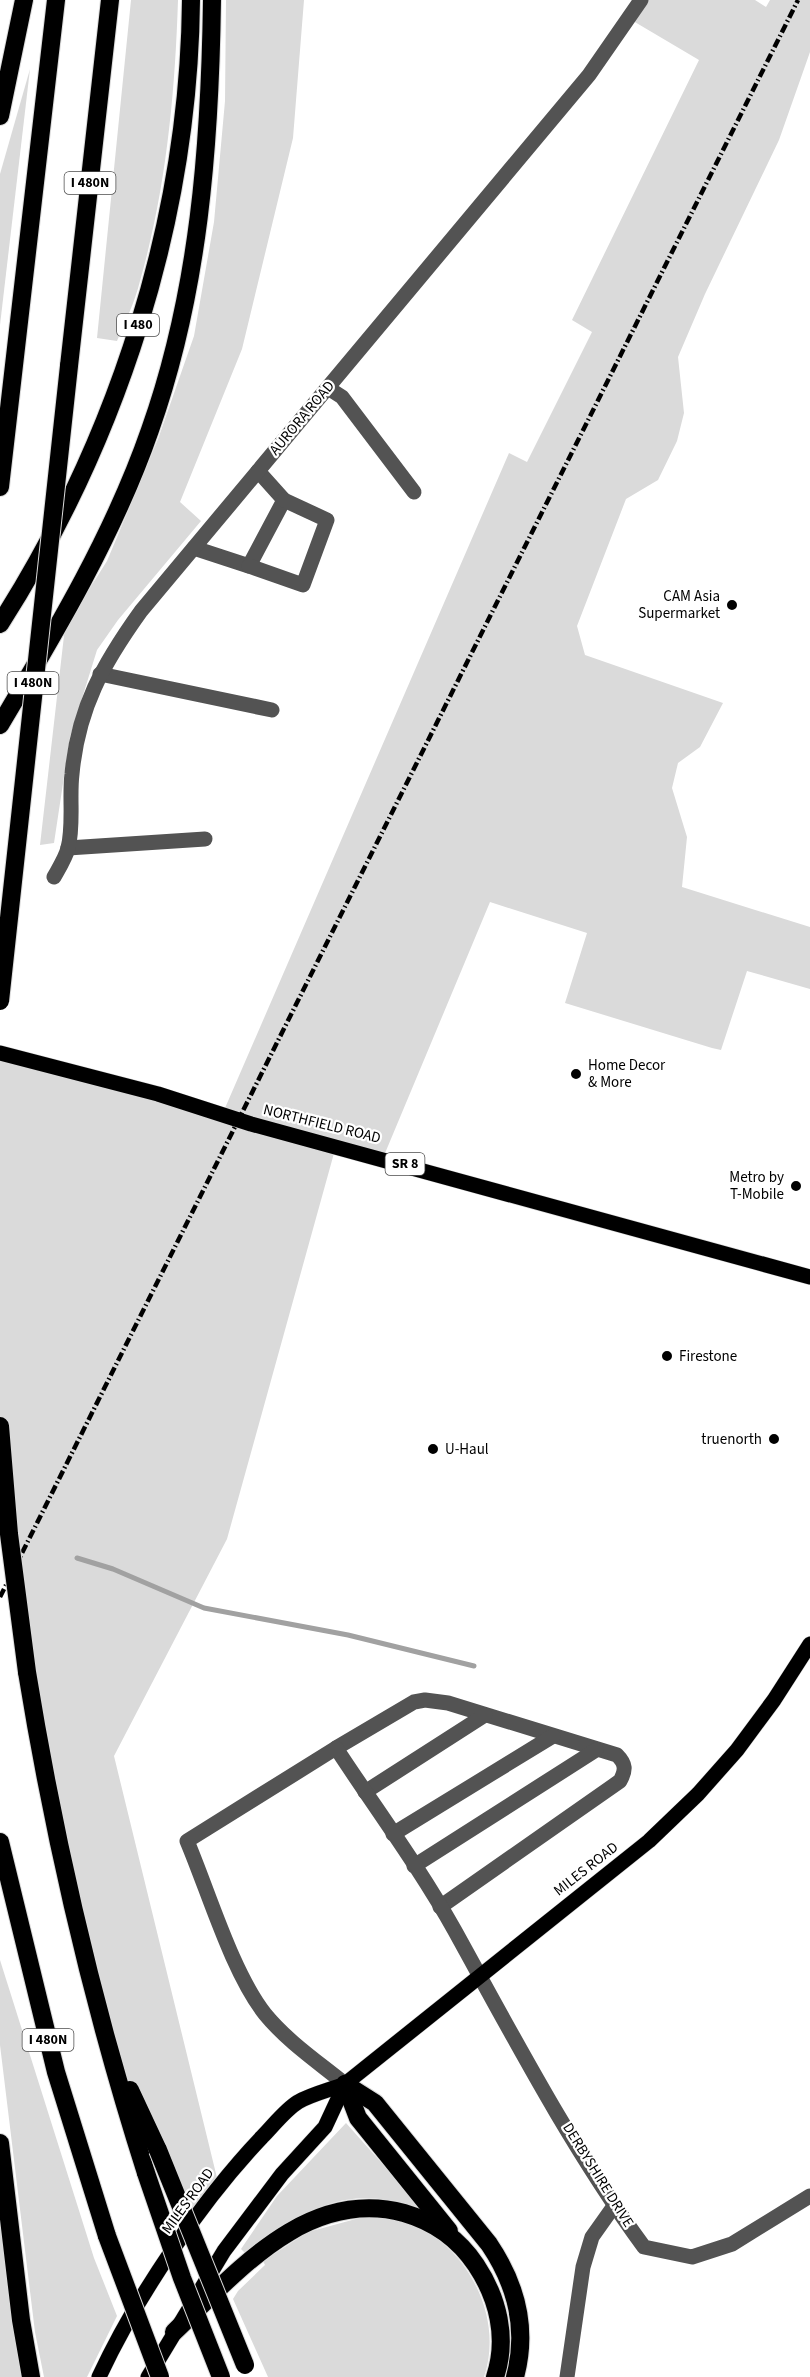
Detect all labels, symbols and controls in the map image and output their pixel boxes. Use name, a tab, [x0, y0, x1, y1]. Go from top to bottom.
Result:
road number: I 480N	[64, 172, 116, 194]
road number: I 480	[117, 314, 159, 336]
street label: AURORA ROAD	[265, 376, 339, 460]
place label: CAM Asia Supermarket	[638, 586, 720, 624]
marker: CAM Asia Supermarket	[725, 598, 739, 612]
road number: I 480N	[8, 672, 58, 694]
place label: Home Decor & More	[588, 1055, 666, 1093]
marker: Home Decor & More	[569, 1067, 583, 1081]
street label: NORTHFIELD ROAD	[261, 1099, 383, 1149]
road number: SR 8	[386, 1153, 424, 1175]
place label: Metro by T-Mobile	[729, 1167, 784, 1205]
marker: Metro by T-Mobile	[789, 1179, 803, 1193]
place label: Firestone	[679, 1346, 737, 1367]
marker: Firestone	[660, 1349, 674, 1363]
place label: truenorth	[701, 1429, 762, 1450]
marker: truenorth	[767, 1432, 781, 1446]
place label: U-Haul	[445, 1439, 489, 1460]
marker: U-Haul	[426, 1442, 440, 1456]
street label: MILES ROAD	[549, 1837, 623, 1901]
road number: I 480N	[22, 2029, 74, 2051]
street label: DERBYSHIRE DRIVE	[557, 2119, 639, 2231]
street label: MILES ROAD	[157, 2164, 219, 2238]

